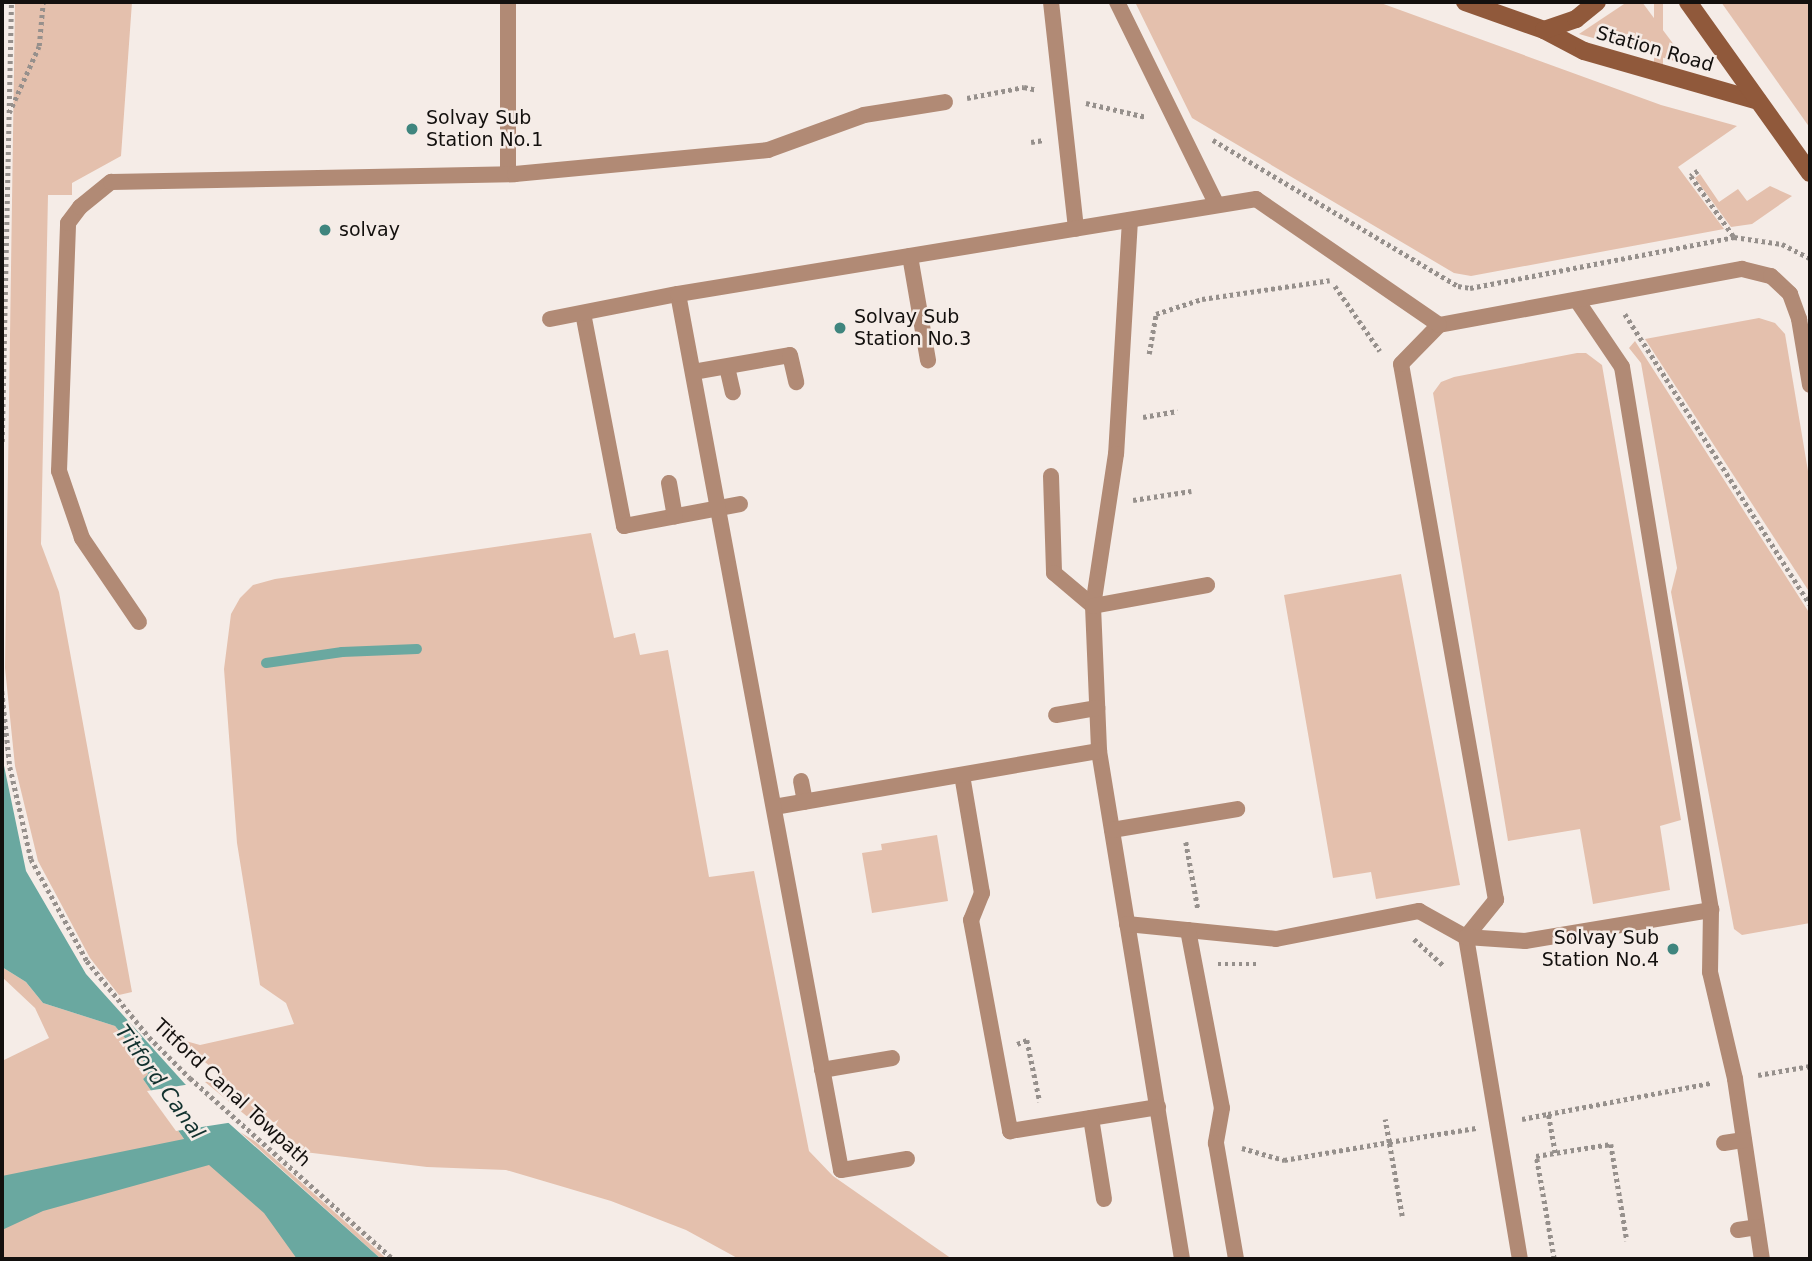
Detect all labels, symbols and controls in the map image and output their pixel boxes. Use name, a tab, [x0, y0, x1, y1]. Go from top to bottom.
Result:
street label: Station Road	[1594, 21, 1716, 77]
place label: Solvay Sub Station No.1	[426, 107, 543, 151]
marker: Solvay Sub Station No.1	[404, 121, 420, 137]
place label: solvay	[339, 219, 400, 241]
marker: solvay	[317, 222, 333, 238]
place label: Solvay Sub Station No.3	[854, 306, 971, 350]
marker: Solvay Sub Station No.3	[832, 320, 848, 336]
place label: Solvay Sub Station No.4	[1542, 927, 1659, 971]
marker: Solvay Sub Station No.4	[1665, 941, 1681, 957]
street label: Titford Canal Towpath	[149, 1014, 315, 1172]
water label: Titford Canal	[110, 1020, 210, 1144]

